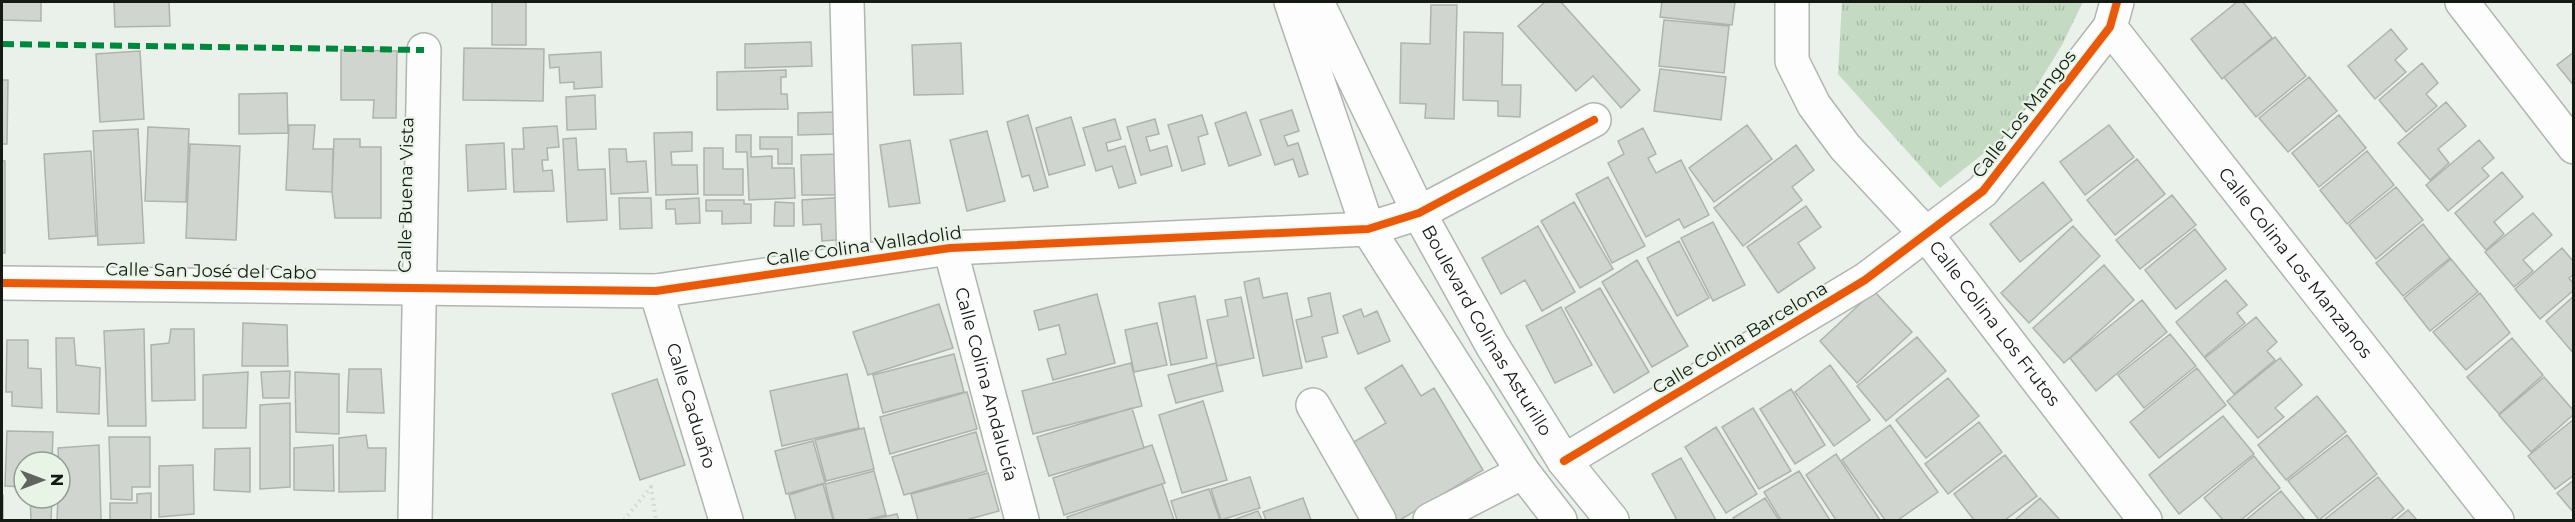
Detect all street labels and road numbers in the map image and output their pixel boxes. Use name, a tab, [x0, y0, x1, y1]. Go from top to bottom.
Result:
street label: Calle Los Mangos	[1967, 46, 2081, 182]
street label: Calle Buena Vista	[394, 117, 418, 273]
street label: Calle Colina Los Manzanos	[2213, 163, 2377, 363]
street label: Calle Colina Valladolid	[765, 221, 963, 271]
street label: Boulevard Colinas Asturillo	[1417, 221, 1557, 440]
street label: Calle Colina Los Frutos	[1924, 237, 2065, 411]
street label: Calle San José del Cabo	[105, 258, 317, 284]
street label: Calle Colina Barcelona	[1648, 277, 1832, 399]
street label: Calle Colina Andalucía	[950, 285, 1022, 484]
street label: Calle Caduaño	[662, 340, 721, 471]

